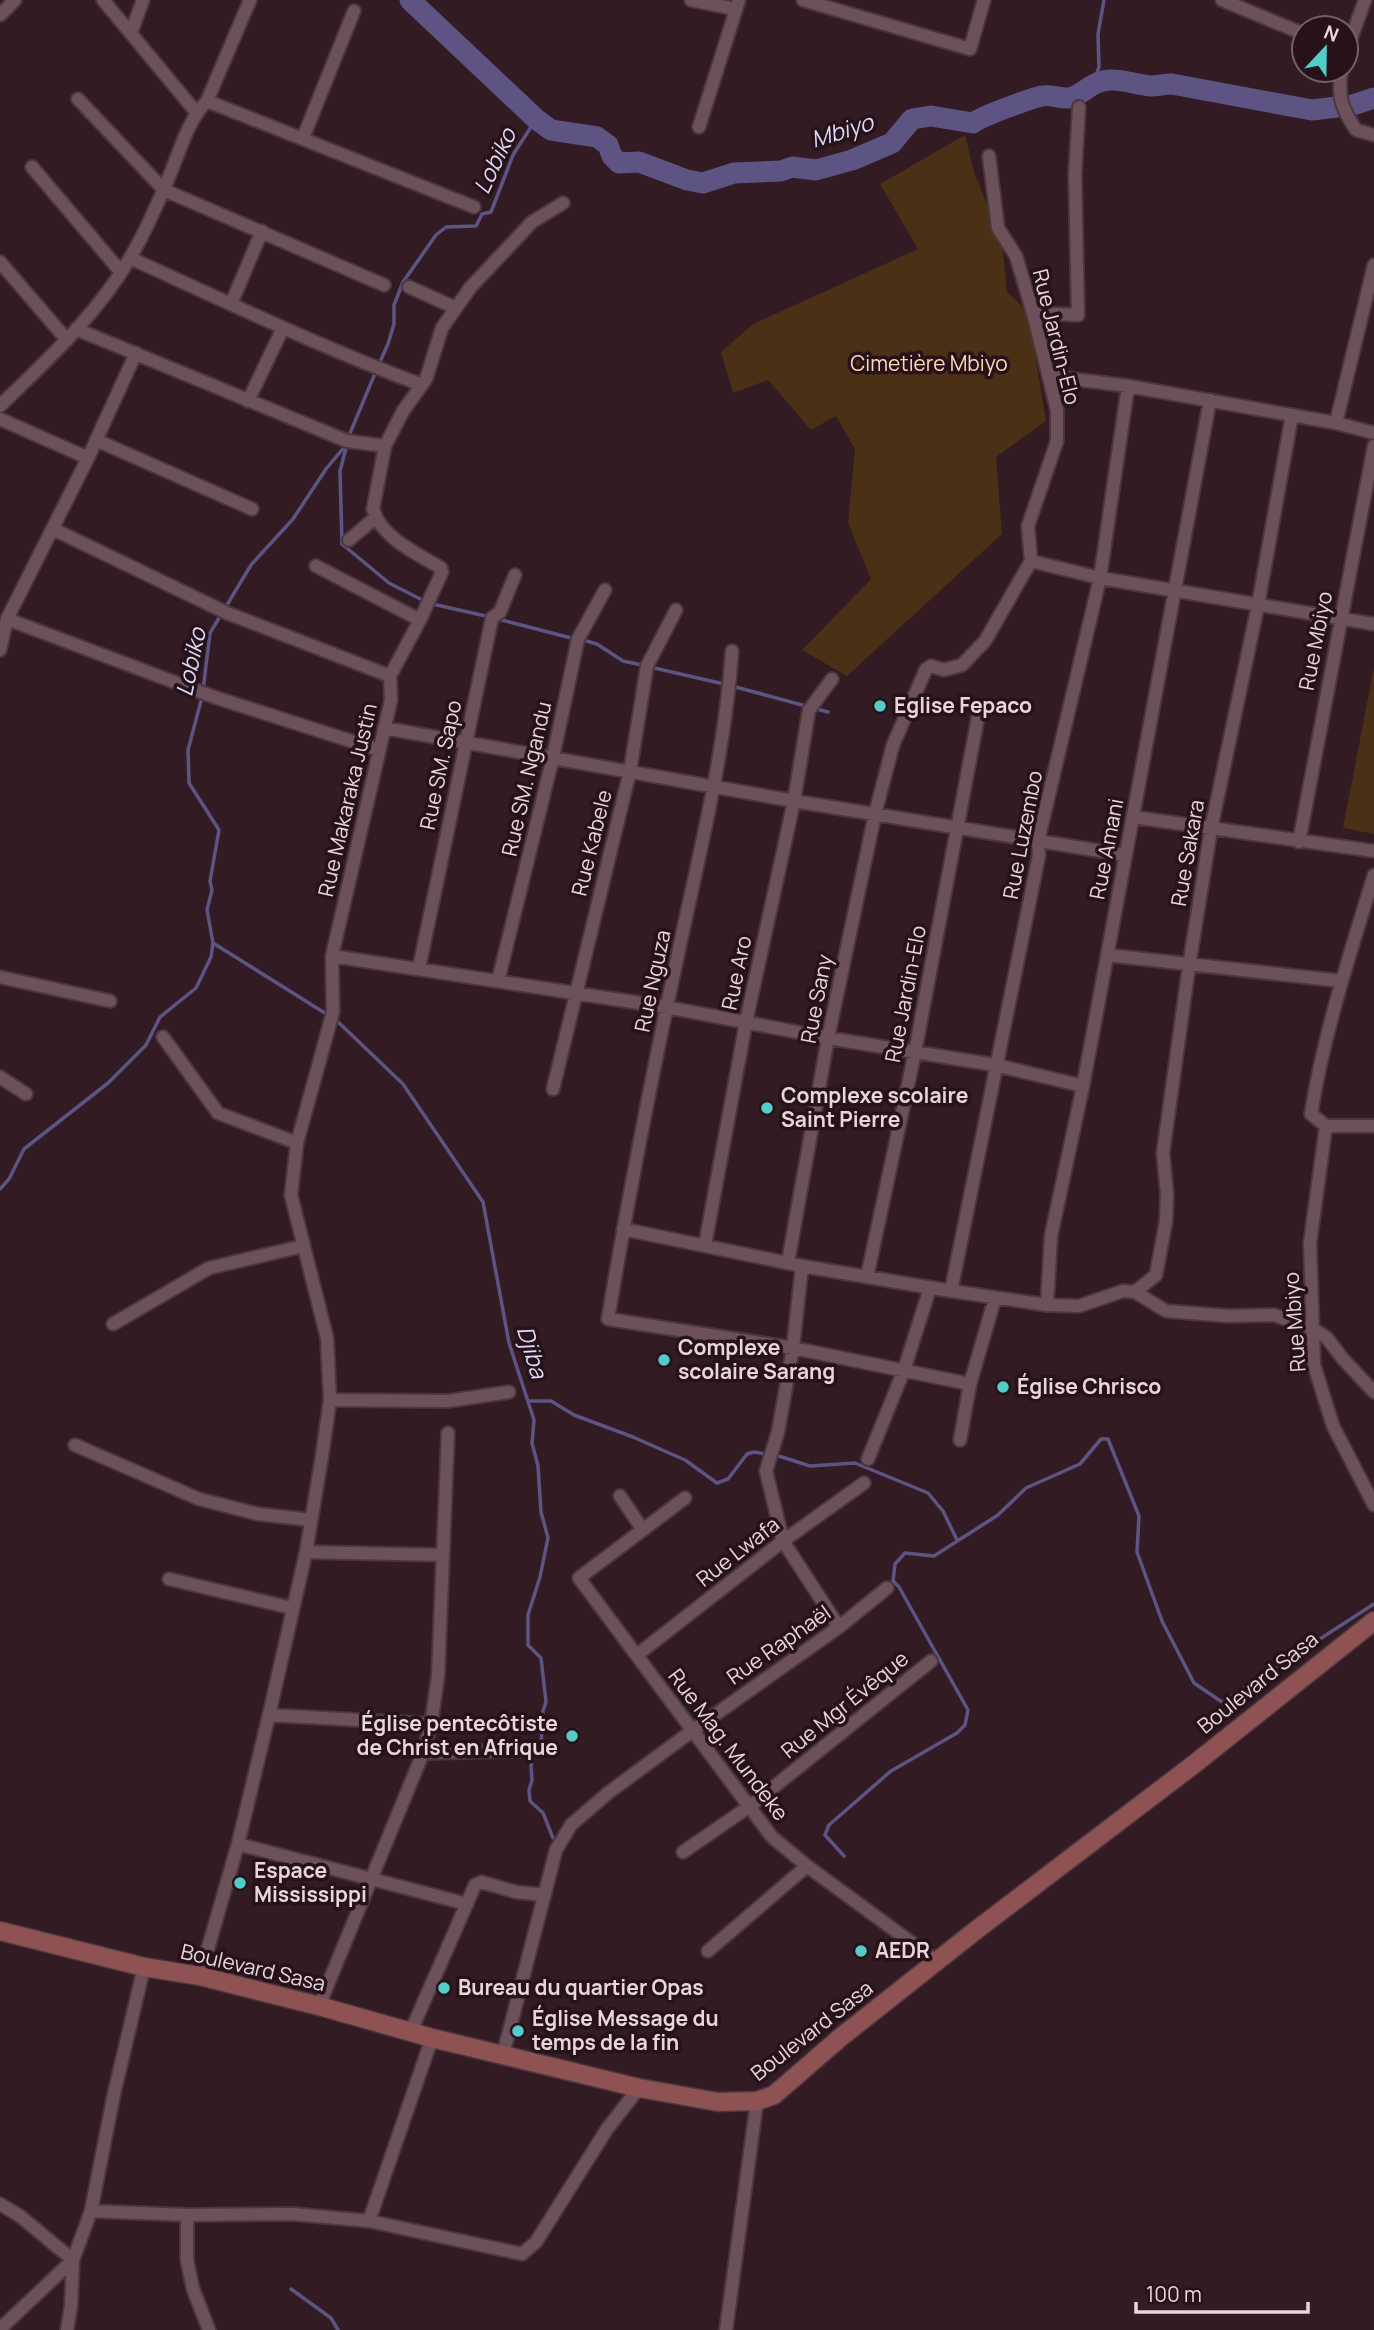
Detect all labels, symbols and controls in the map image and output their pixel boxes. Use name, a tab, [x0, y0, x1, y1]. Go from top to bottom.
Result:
north arrow	[1290, 14, 1360, 84]
text: N	[1320, 19, 1343, 48]
water label: Mbiyo	[807, 105, 878, 155]
water label: Lobiko	[465, 121, 524, 199]
street label: Rue Jardin-Elo	[1027, 266, 1087, 408]
park label: Cimetière Mbiyo	[850, 349, 1008, 377]
street label: Rue Mbiyo	[1292, 589, 1338, 693]
water label: Lobiko	[167, 623, 213, 699]
place label: Eglise Fepaco	[894, 691, 1032, 719]
street label: Rue SM. Sapo	[413, 697, 467, 832]
marker: Eglise Fepaco	[872, 698, 888, 714]
street label: Rue SM. Ngandu	[495, 699, 557, 859]
street label: Rue Makaraka Justin	[311, 700, 383, 899]
street label: Rue Luzembo	[996, 768, 1048, 901]
street label: Rue Kabele	[564, 787, 618, 899]
street label: Rue Amani	[1083, 796, 1130, 902]
street label: Rue Sakara	[1164, 797, 1210, 908]
street label: Rue Jardin-Elo	[878, 923, 932, 1065]
street label: Rue Nguza	[628, 927, 676, 1034]
street label: Rue Aro	[715, 933, 758, 1013]
street label: Rue Sany	[794, 952, 838, 1046]
place label: Complexe scolaire Saint Pierre	[781, 1081, 968, 1133]
marker: Complexe scolaire Saint Pierre	[759, 1100, 775, 1116]
street label: Rue Mbiyo	[1277, 1271, 1311, 1373]
water label: Djiba	[510, 1322, 556, 1383]
place label: Complexe scolaire Sarang	[678, 1333, 835, 1385]
marker: Complexe scolaire Sarang	[656, 1352, 672, 1368]
place label: Église Chrisco	[1017, 1372, 1161, 1400]
marker: Église Chrisco	[995, 1379, 1011, 1395]
street label: Rue Lwafa	[690, 1510, 785, 1592]
street label: Rue Raphaël	[721, 1598, 836, 1690]
street label: Boulevard Sasa	[1191, 1625, 1324, 1740]
street label: Rue Mgr Évêque	[775, 1644, 914, 1764]
street label: Rue Mag. Mundeke	[662, 1663, 795, 1826]
place label: Église pentecôtiste de Christ en Afrique	[356, 1709, 558, 1761]
marker: Église pentecôtiste de Christ en Afrique	[564, 1728, 580, 1744]
place label: Espace Mississippi	[254, 1856, 367, 1908]
marker: Espace Mississippi	[232, 1875, 248, 1891]
place label: AEDR	[875, 1936, 930, 1964]
street label: Boulevard Sasa	[178, 1937, 328, 1997]
marker: AEDR	[853, 1943, 869, 1959]
place label: Bureau du quartier Opas	[458, 1973, 704, 2001]
street label: Boulevard Sasa	[745, 1974, 878, 2087]
marker: Bureau du quartier Opas	[436, 1980, 452, 1996]
place label: Église Message du temps de la fin	[532, 2004, 719, 2056]
marker: Église Message du temps de la fin	[510, 2023, 526, 2039]
scale bar	[1136, 2270, 1308, 2314]
text: 100 m	[1146, 2280, 1202, 2308]

